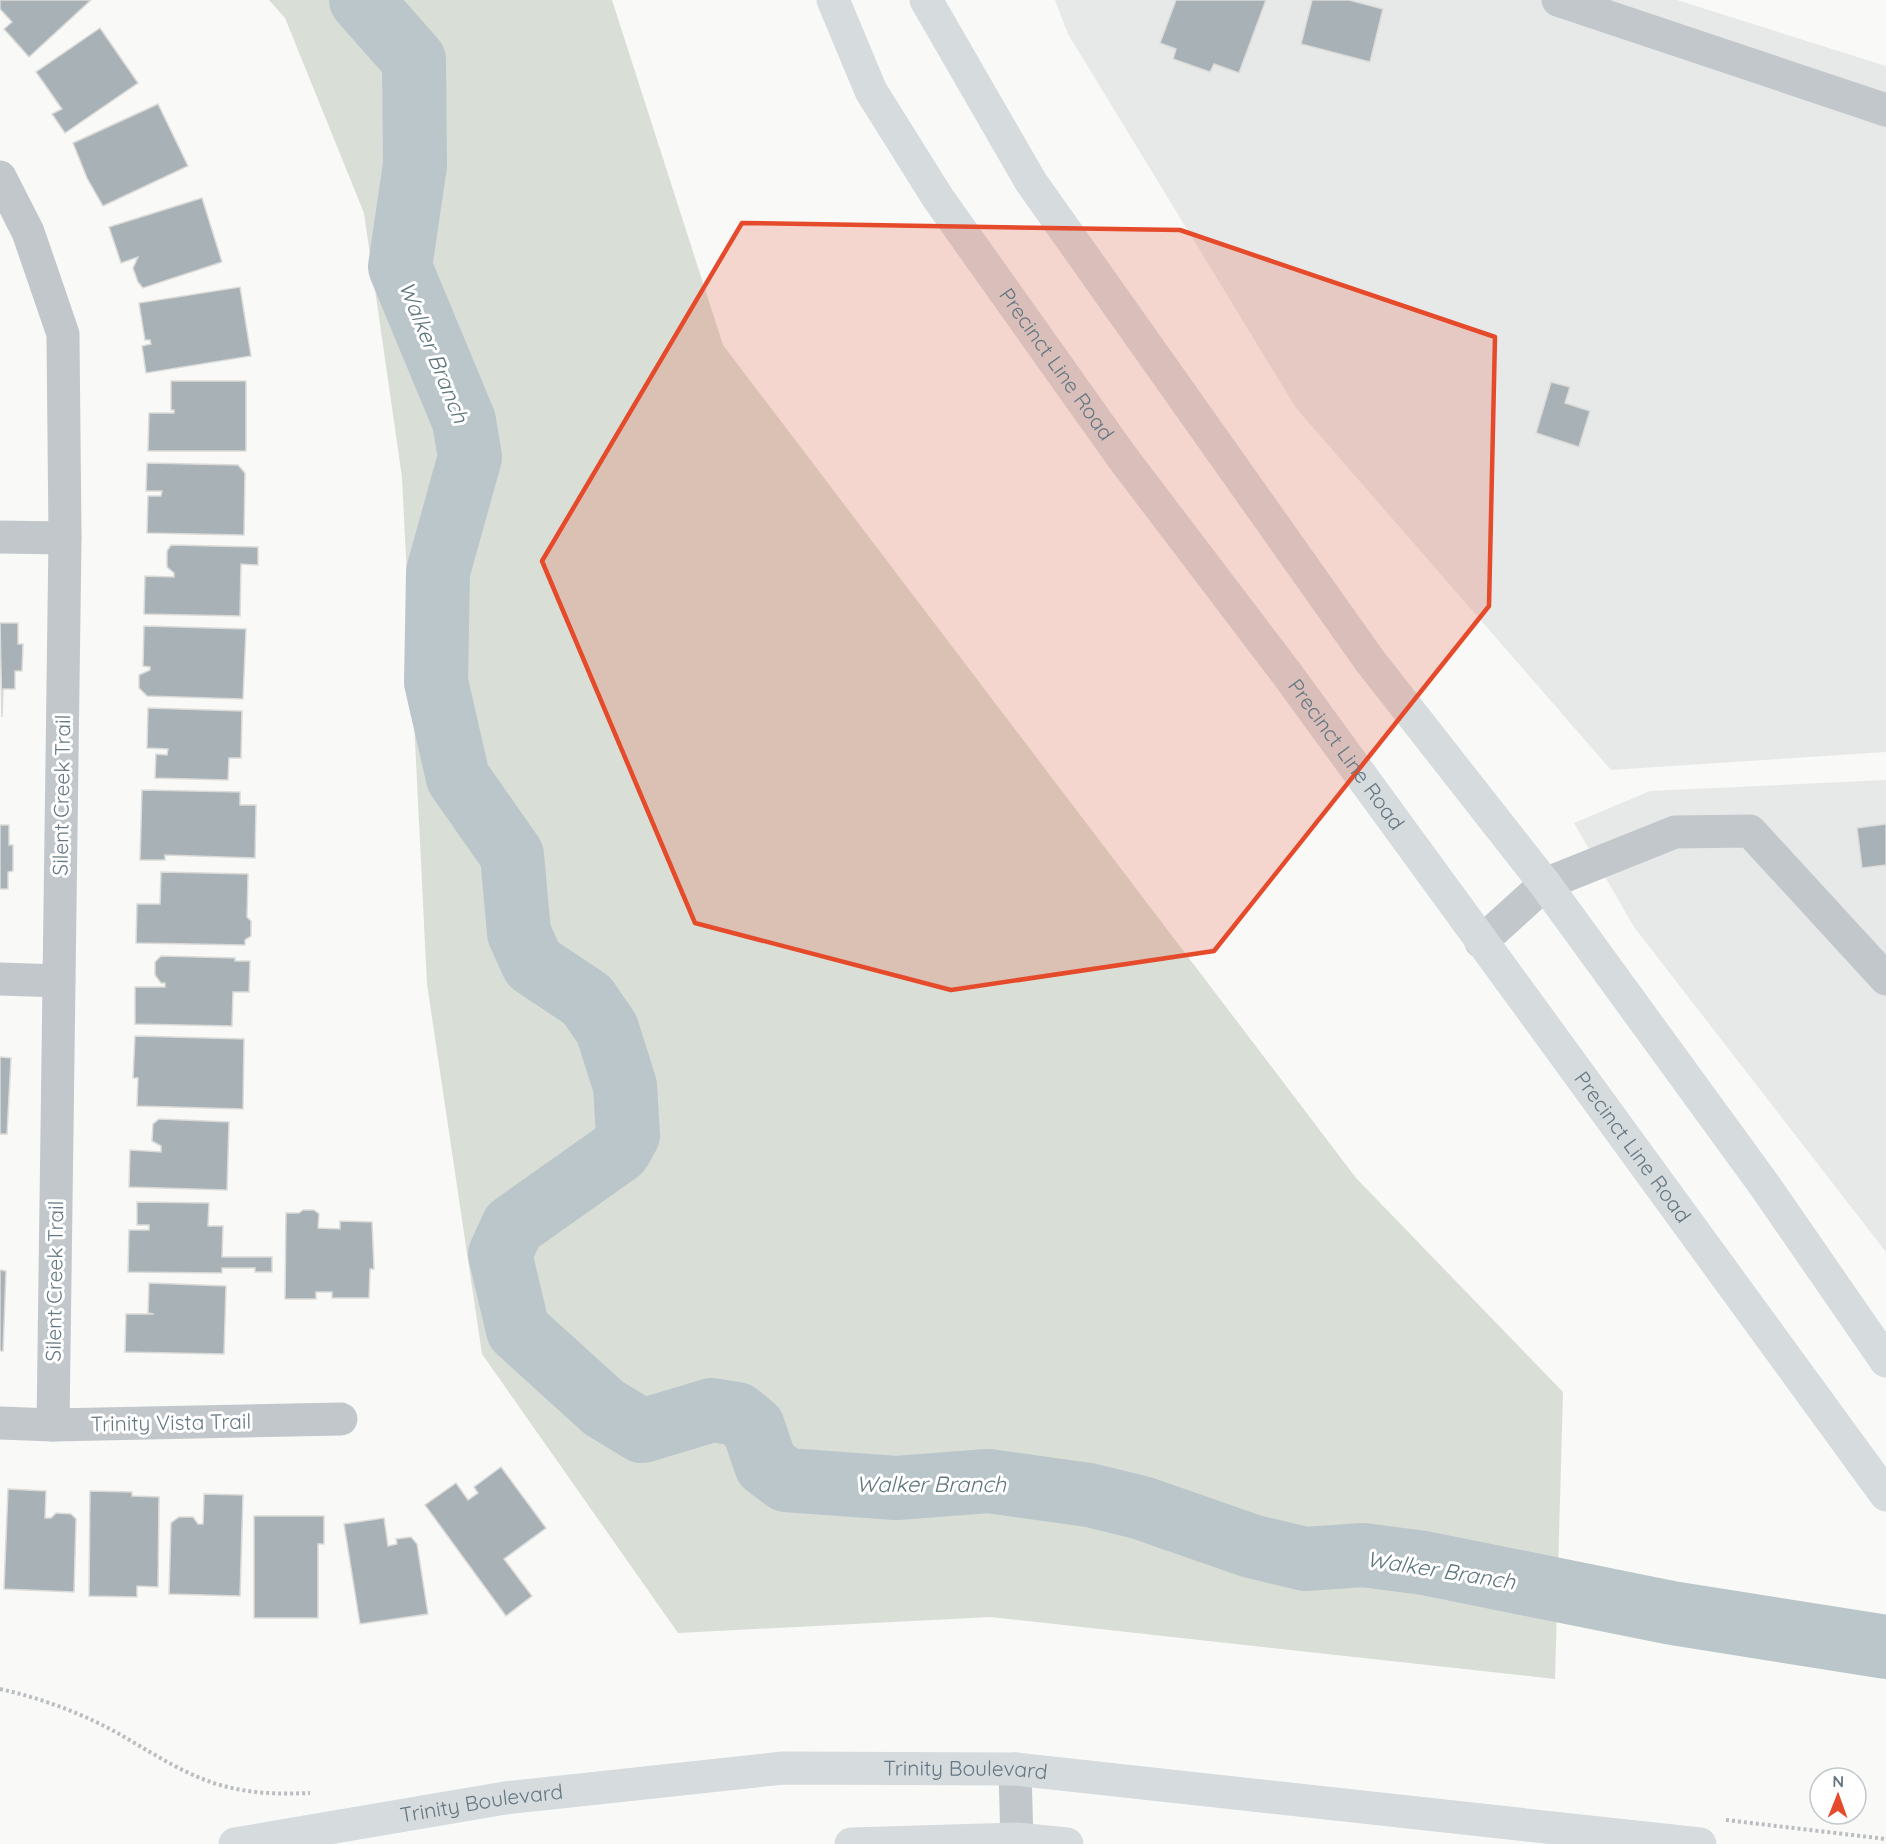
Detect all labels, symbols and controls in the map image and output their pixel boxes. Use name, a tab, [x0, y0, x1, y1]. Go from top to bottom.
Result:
water label: Walker Branch	[393, 277, 475, 427]
street label: Precinct Line Road	[994, 283, 1120, 445]
street label: Precinct Line Road	[1283, 673, 1410, 835]
street label: Silent Creek Trail	[47, 714, 75, 876]
street label: Precinct Line Road	[1569, 1066, 1697, 1227]
street label: Silent Creek Trail	[40, 1200, 68, 1362]
street label: Trinity Vista Trail	[90, 1408, 252, 1436]
water label: Walker Branch	[856, 1470, 1007, 1498]
water label: Walker Branch	[1365, 1544, 1518, 1596]
street label: Trinity Boulevard	[883, 1754, 1049, 1784]
north arrow	[1808, 1766, 1868, 1826]
text: N	[1832, 1771, 1844, 1791]
street label: Trinity Boulevard	[398, 1778, 564, 1828]

